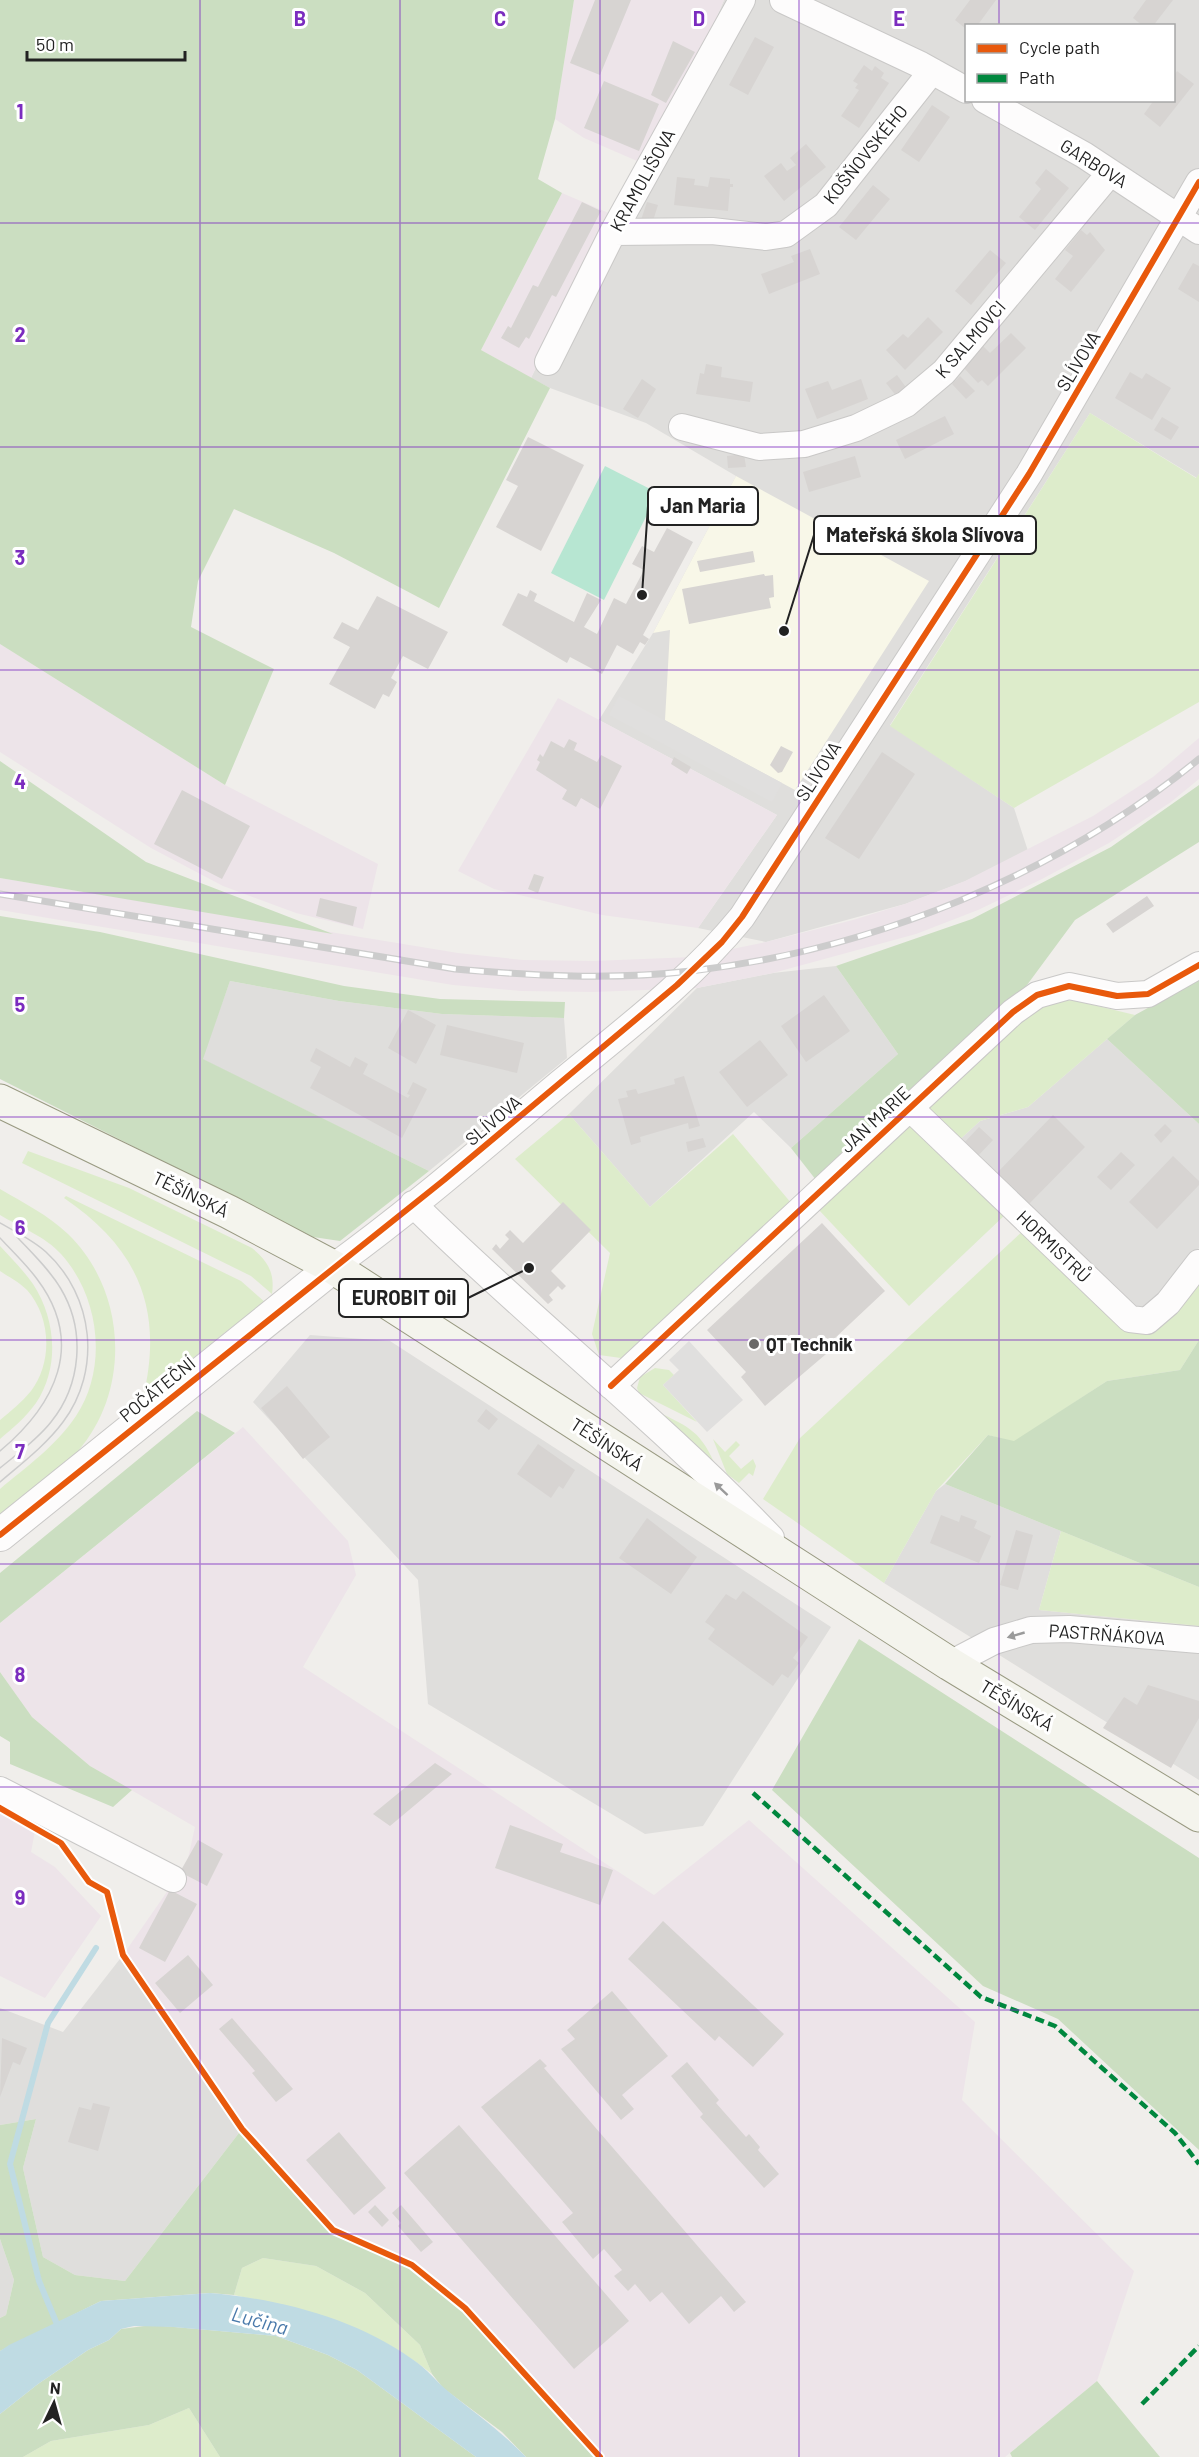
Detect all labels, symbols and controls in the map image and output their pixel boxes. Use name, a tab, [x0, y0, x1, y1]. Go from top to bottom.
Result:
text: B	[294, 6, 306, 30]
text: C	[494, 6, 506, 30]
text: D	[693, 6, 705, 30]
text: E	[893, 6, 905, 30]
scale bar	[27, 24, 184, 62]
legend	[965, 24, 1175, 102]
text: 50 m	[36, 33, 74, 55]
text: Cycle path	[1019, 36, 1100, 58]
text: Path	[1019, 66, 1055, 88]
text: 1	[16, 99, 24, 123]
street label: KOŠŇOVSKÉHO	[818, 100, 912, 208]
street label: KRAMOLIŠOVA	[605, 125, 679, 235]
street label: GARBOVA	[1056, 134, 1132, 192]
street label: K SALMOVCI	[930, 296, 1010, 382]
text: 2	[14, 322, 26, 346]
street label: SLÍVOVA	[1051, 327, 1105, 395]
callout: Jan Maria	[648, 487, 758, 525]
text: Jan Maria	[660, 493, 746, 517]
callout: Mateřská škola Slívova	[814, 516, 1036, 554]
text: Mateřská škola Slívova	[826, 522, 1024, 546]
text: 3	[15, 545, 25, 569]
street label: SLÍVOVA	[791, 737, 845, 805]
text: 4	[14, 769, 26, 793]
text: 5	[15, 992, 26, 1016]
street label: JAN MARIE	[836, 1081, 914, 1157]
street label: SLÍVOVA	[460, 1090, 526, 1150]
street label: TĚŠÍNSKÁ	[150, 1166, 232, 1222]
street label: HORMISTRŮ	[1012, 1205, 1096, 1287]
text: 6	[15, 1215, 26, 1239]
callout: EUROBIT Oil	[339, 1279, 468, 1317]
text: EUROBIT Oil	[352, 1285, 456, 1309]
place label: QT Technik	[766, 1333, 853, 1355]
marker: QT Technik	[747, 1337, 761, 1351]
street label: POČÁTEČNÍ	[115, 1352, 199, 1426]
street label: TĚŠÍNSKÁ	[567, 1413, 647, 1475]
text: 7	[15, 1439, 25, 1463]
one-way arrow	[714, 1483, 729, 1496]
street label: PASTRŇÁKOVA	[1048, 1619, 1166, 1649]
one-way arrow	[1007, 1631, 1025, 1640]
text: 8	[15, 1662, 26, 1686]
street label: TĚŠÍNSKÁ	[976, 1675, 1058, 1735]
text: 9	[15, 1885, 25, 1909]
water label: Lučina	[229, 2301, 291, 2339]
north arrow	[24, 2373, 84, 2433]
text: N	[49, 2378, 61, 2397]

